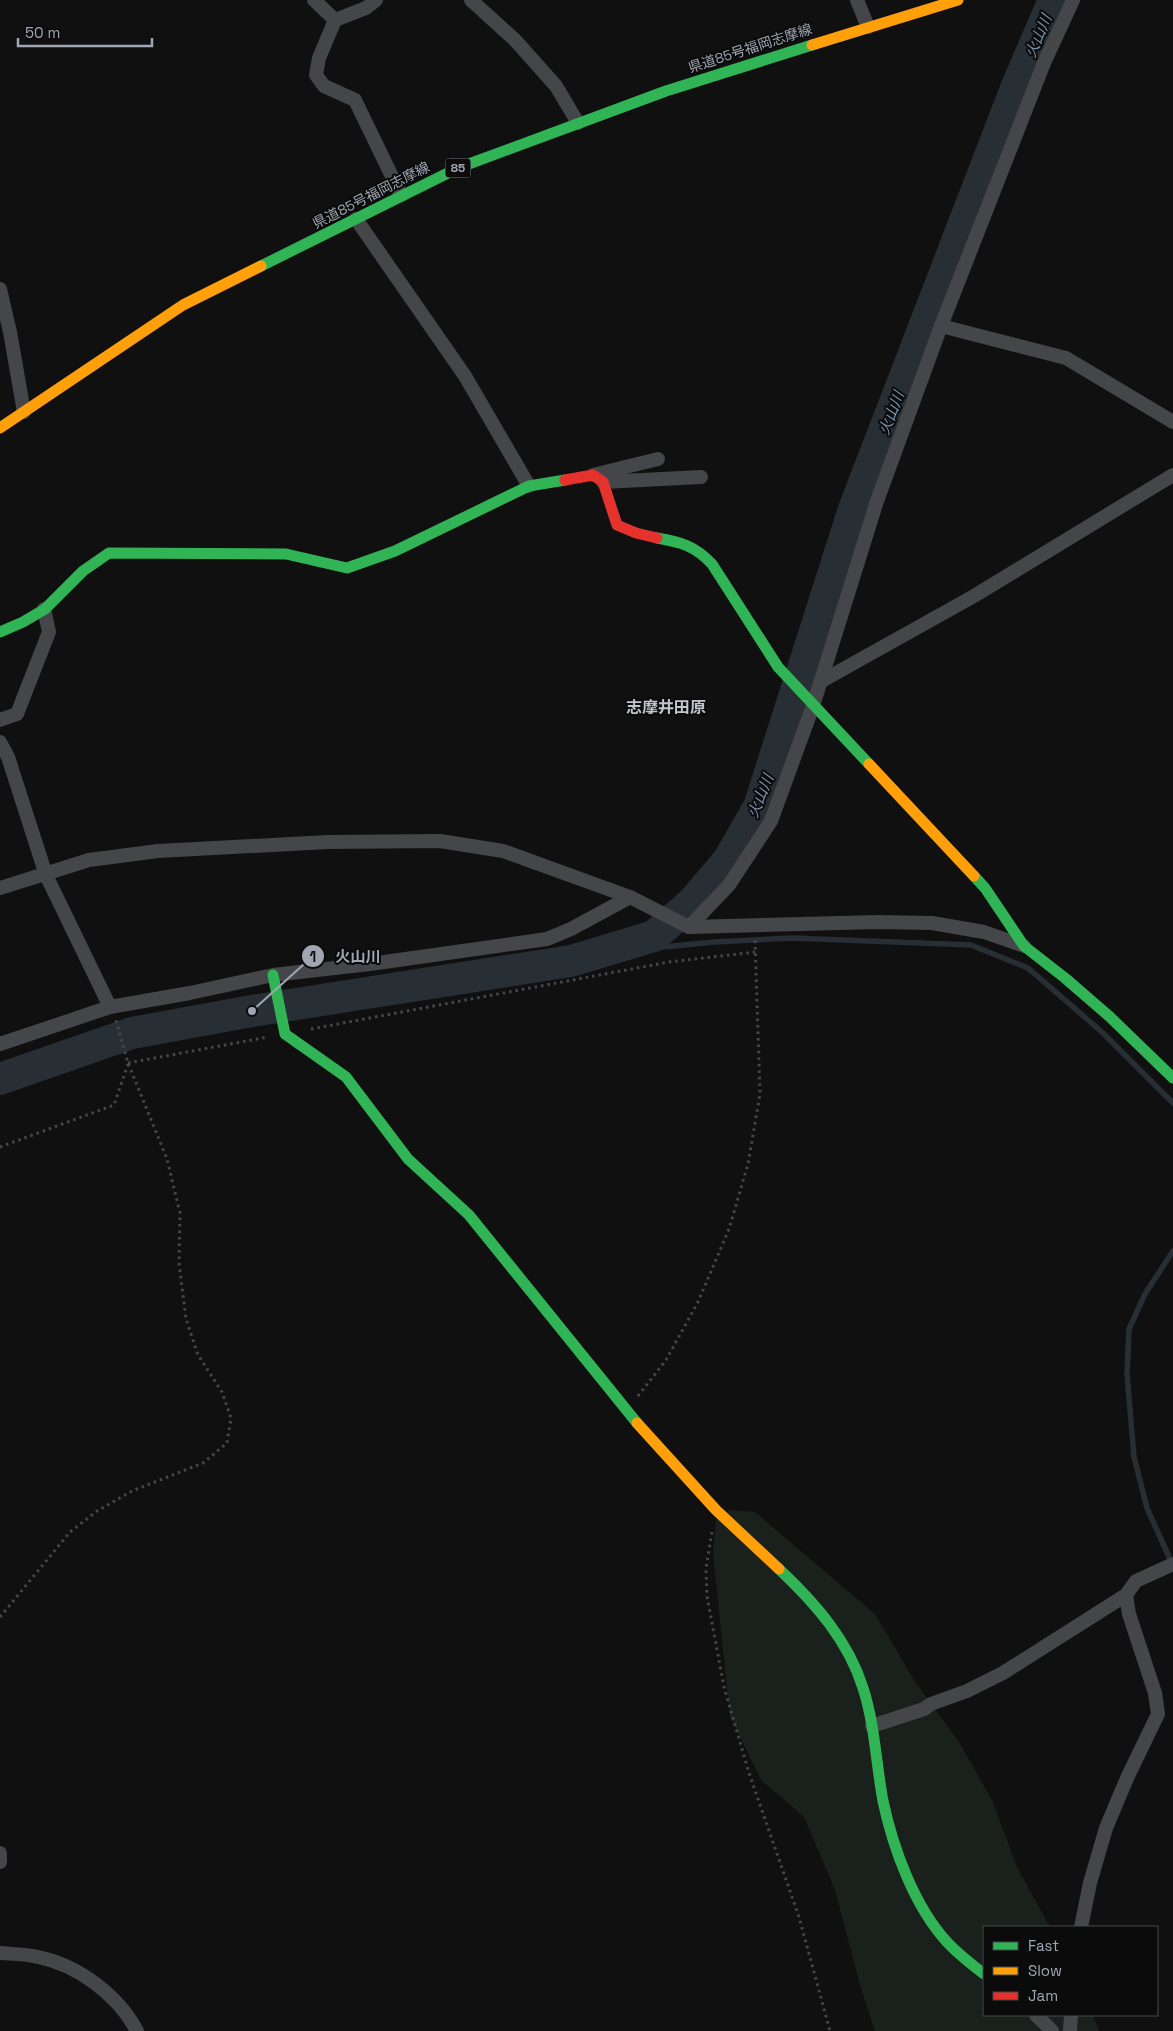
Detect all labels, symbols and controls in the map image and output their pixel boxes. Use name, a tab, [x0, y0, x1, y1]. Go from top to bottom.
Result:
water label: 火山川	[1020, 10, 1056, 60]
scale bar	[18, 15, 151, 47]
street label: 県道85号福岡志摩線	[686, 19, 814, 77]
text: 50 m	[25, 23, 60, 42]
street label: 県道85号福岡志摩線	[309, 158, 433, 232]
road number: 85	[446, 158, 470, 178]
water label: 火山川	[874, 387, 909, 437]
district label: 志摩井田原	[626, 697, 706, 718]
water label: 火山川	[743, 770, 778, 820]
callout: 火山川	[300, 941, 390, 971]
text: 1	[310, 947, 316, 966]
text: 火山川	[335, 947, 381, 966]
legend	[983, 1926, 1158, 2016]
text: Fast	[1028, 1936, 1059, 1955]
text: Slow	[1028, 1961, 1062, 1980]
text: Jam	[1028, 1986, 1058, 2005]

